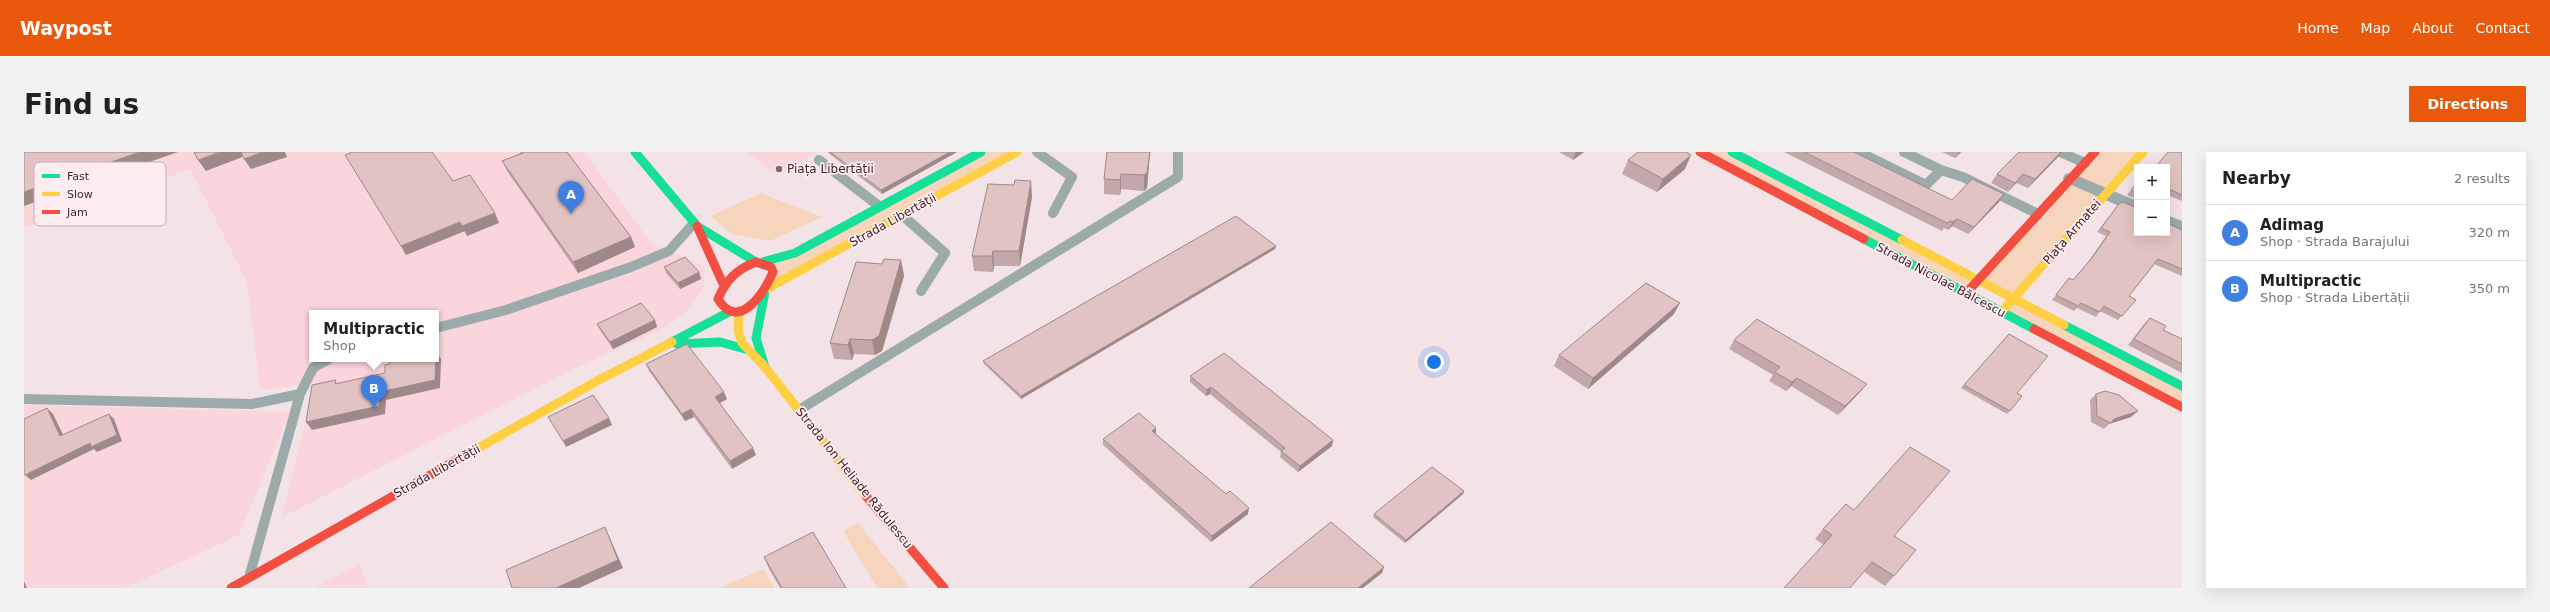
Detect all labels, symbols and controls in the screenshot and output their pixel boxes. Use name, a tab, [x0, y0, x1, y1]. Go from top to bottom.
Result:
text: Waypost	[20, 17, 112, 39]
text: Home	[2297, 20, 2339, 36]
text: Map	[2361, 20, 2390, 36]
text: About	[2412, 20, 2454, 36]
text: Contact	[2476, 20, 2530, 36]
button: Directions	[2409, 86, 2526, 122]
text: Find us	[24, 88, 139, 121]
legend	[34, 162, 166, 226]
place label: Piața Libertății	[787, 162, 874, 176]
marker: Piața Libertății	[774, 164, 784, 174]
map controls	[2134, 164, 2170, 236]
button: +	[2134, 164, 2170, 200]
text: Nearby	[2222, 168, 2291, 188]
text: Fast	[67, 170, 90, 183]
text: 2 results	[2454, 171, 2510, 186]
pin: A	[558, 181, 584, 214]
text: Slow	[67, 188, 93, 201]
street label: Strada Libertății	[847, 190, 939, 250]
street label: Piața Armatei	[2040, 197, 2104, 267]
button: −	[2134, 200, 2170, 236]
text: Jam	[66, 206, 88, 219]
text: Adimag	[2260, 216, 2324, 234]
text: A	[2230, 225, 2240, 240]
text: 320 m	[2468, 225, 2510, 240]
text: Shop · Strada Barajului	[2260, 234, 2410, 249]
street label: Strada Nicolae Bălcescu	[1874, 240, 2008, 320]
text: Multipractic	[2260, 272, 2361, 290]
text: B	[2230, 281, 2240, 296]
text: 350 m	[2468, 281, 2510, 296]
text: Shop · Strada Libertății	[2260, 290, 2410, 305]
popup	[309, 310, 439, 362]
text: Multipractic	[323, 320, 425, 338]
text: Shop	[323, 338, 356, 353]
your location	[1424, 352, 1444, 372]
pin: B	[361, 375, 387, 408]
street label: Strada Ion Heliade Rădulescu	[793, 405, 915, 551]
street label: Strada Libertății	[391, 441, 483, 501]

